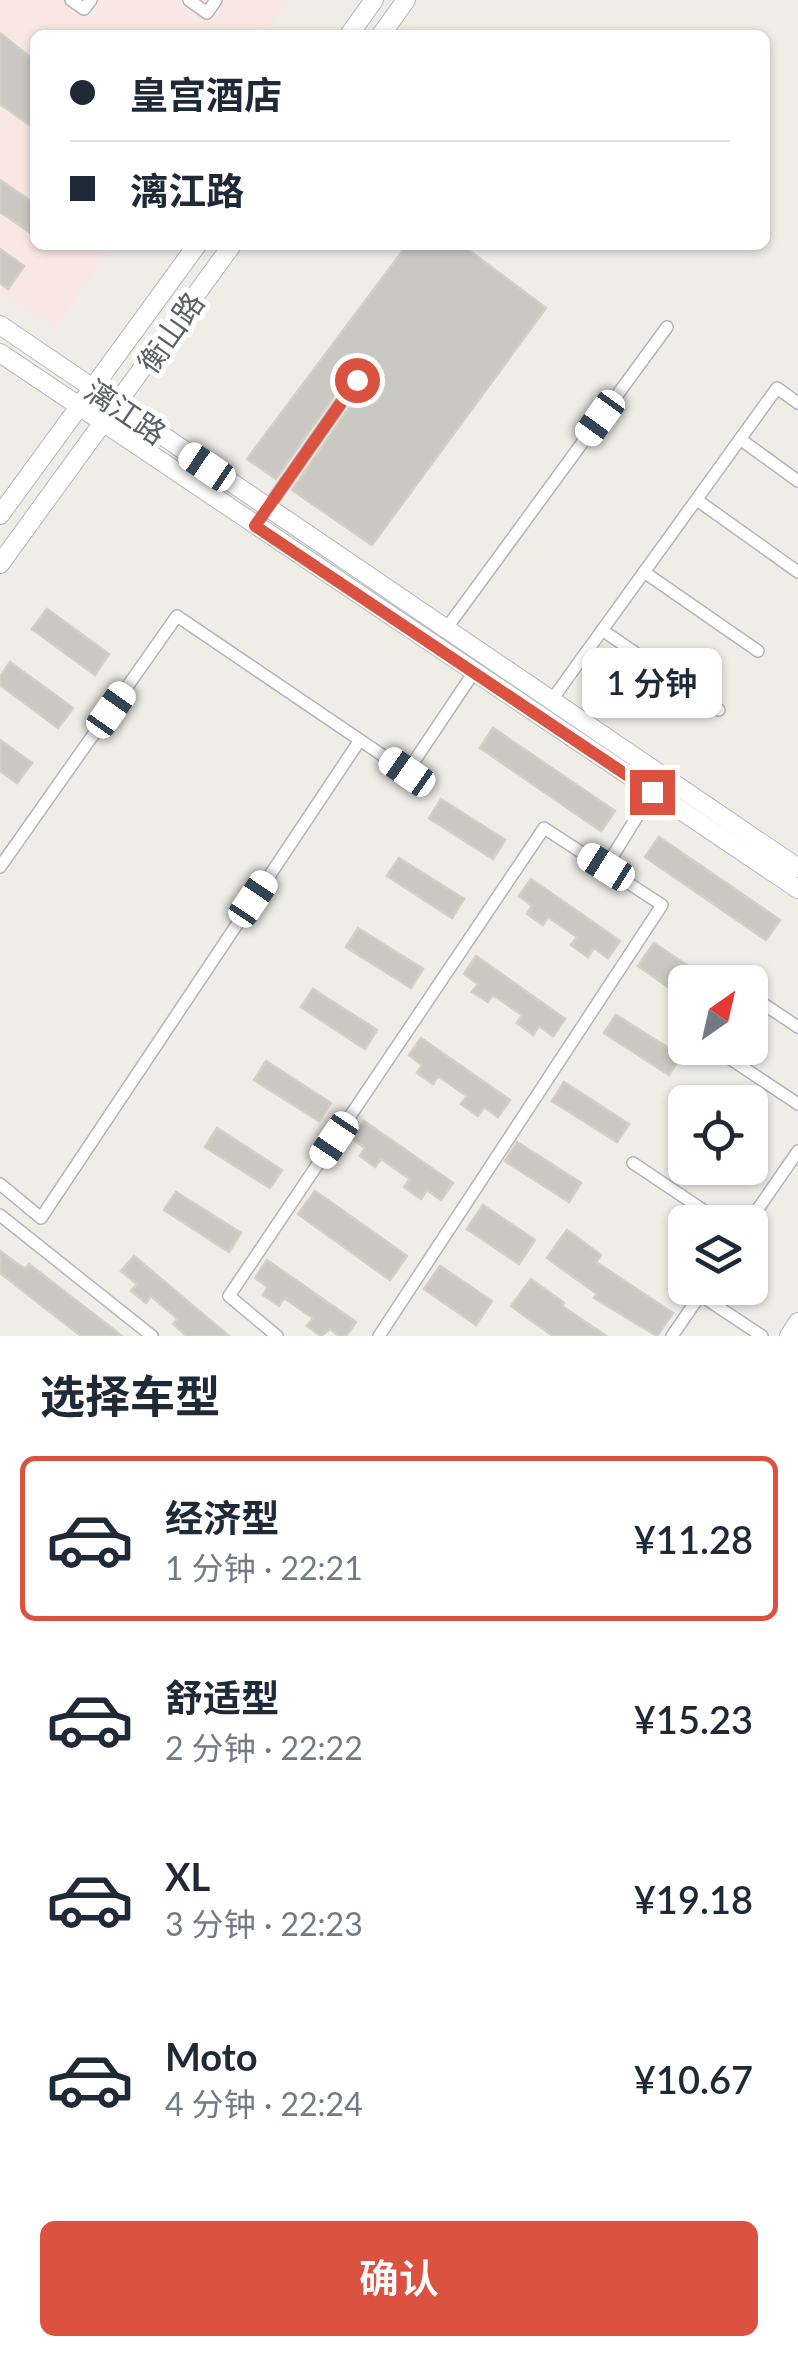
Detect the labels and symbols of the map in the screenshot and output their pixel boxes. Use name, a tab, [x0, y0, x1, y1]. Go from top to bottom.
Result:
street label: 衡山路	[129, 285, 211, 379]
route start	[335, 358, 380, 403]
street label: 漓江路	[79, 371, 173, 451]
car	[570, 385, 630, 451]
car	[174, 438, 240, 496]
callout: 1 分钟	[582, 647, 722, 717]
car	[82, 677, 140, 743]
car	[374, 743, 440, 801]
route end	[630, 770, 675, 815]
car	[573, 838, 639, 896]
car	[224, 866, 282, 932]
north arrow	[668, 965, 768, 1065]
car	[305, 1107, 363, 1173]

